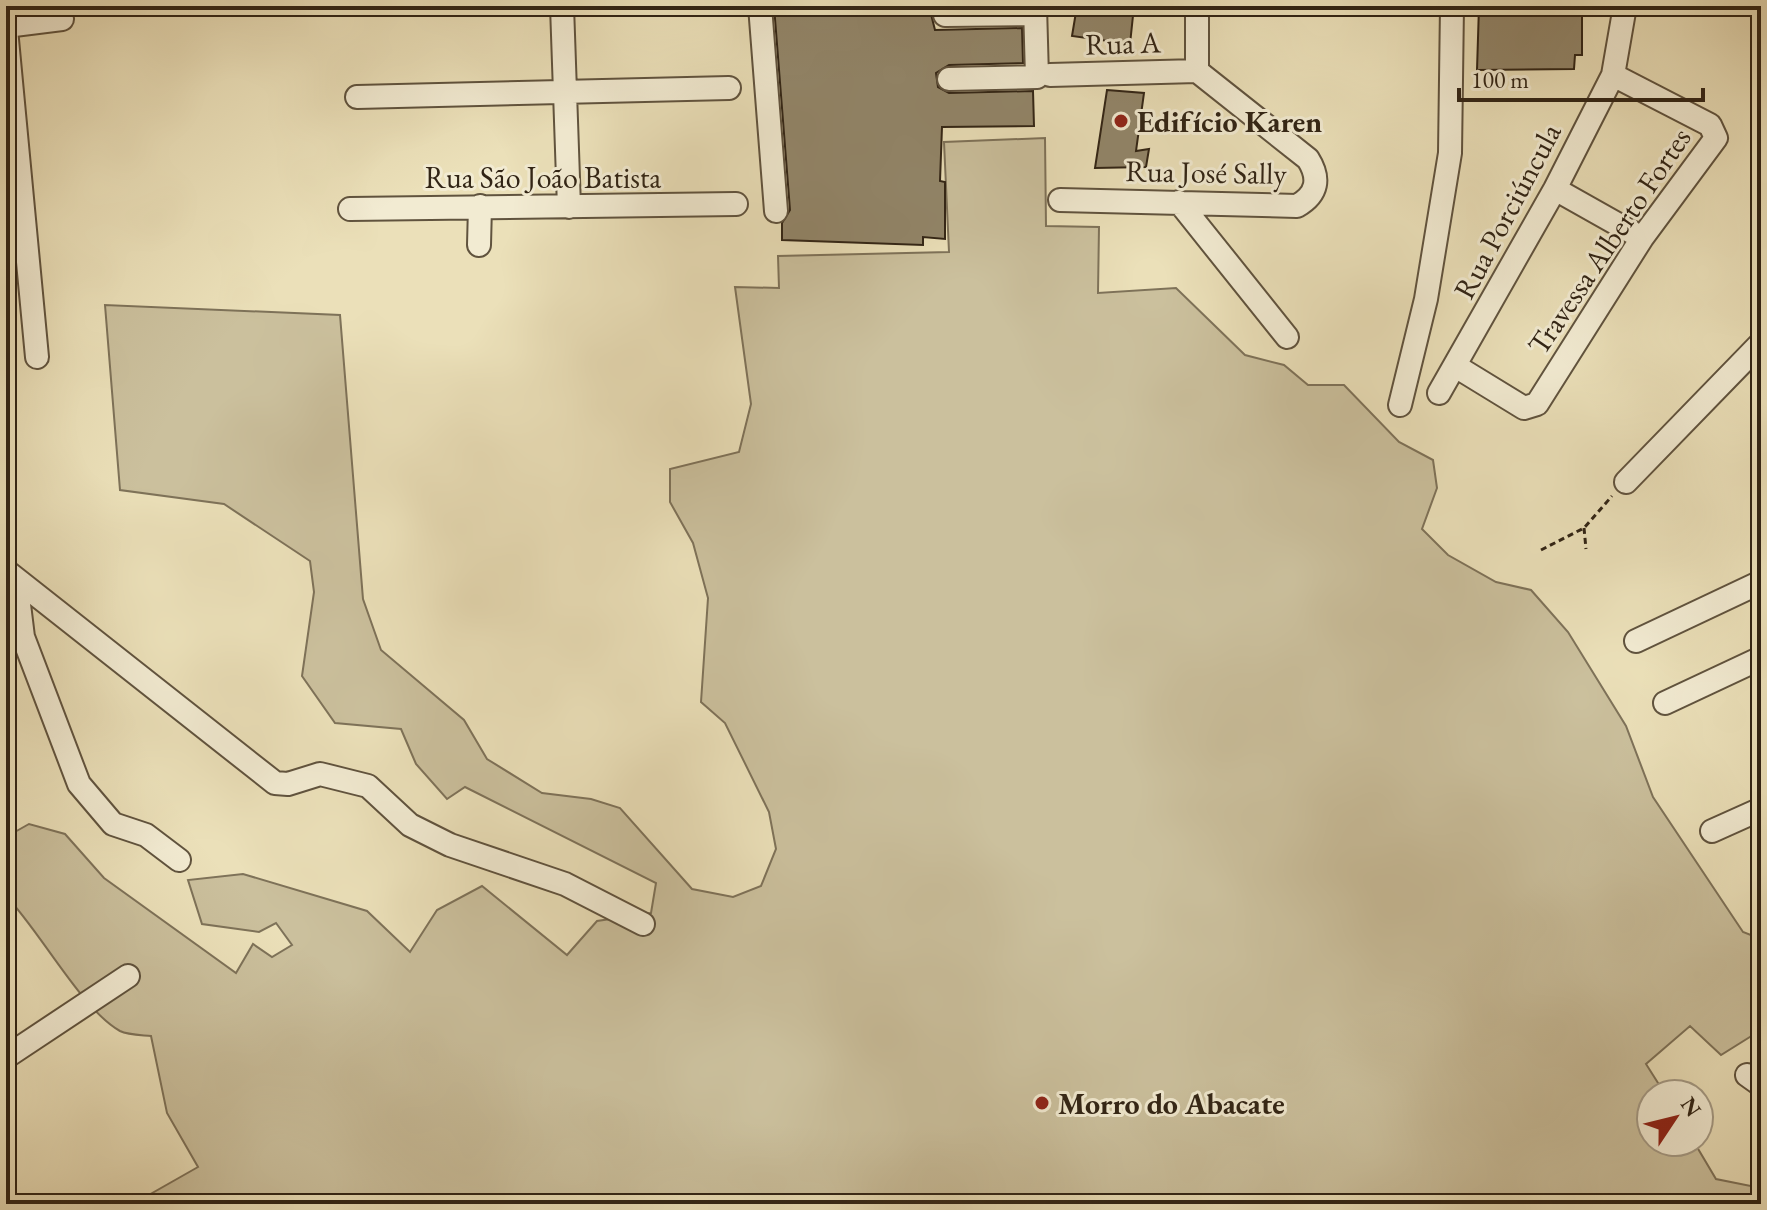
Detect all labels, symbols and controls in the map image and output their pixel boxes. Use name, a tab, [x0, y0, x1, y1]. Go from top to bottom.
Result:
street label: Rua A	[1084, 22, 1162, 64]
scale bar	[1459, 52, 1703, 102]
text: 100 m	[1471, 64, 1529, 95]
place label: Edifício Karen	[1137, 102, 1322, 141]
marker: Edifício Karen	[1112, 112, 1130, 130]
street label: Rua Porciúncula	[1444, 116, 1570, 306]
street label: Travessa Alberto Fortes	[1519, 120, 1699, 362]
street label: Rua José Sally	[1125, 151, 1288, 193]
street label: Rua São João Batista	[425, 158, 661, 197]
north arrow	[1635, 1078, 1715, 1158]
place label: Morro do Abacate	[1058, 1084, 1285, 1123]
text: N	[1674, 1091, 1708, 1123]
marker: Morro do Abacate	[1033, 1094, 1051, 1112]

